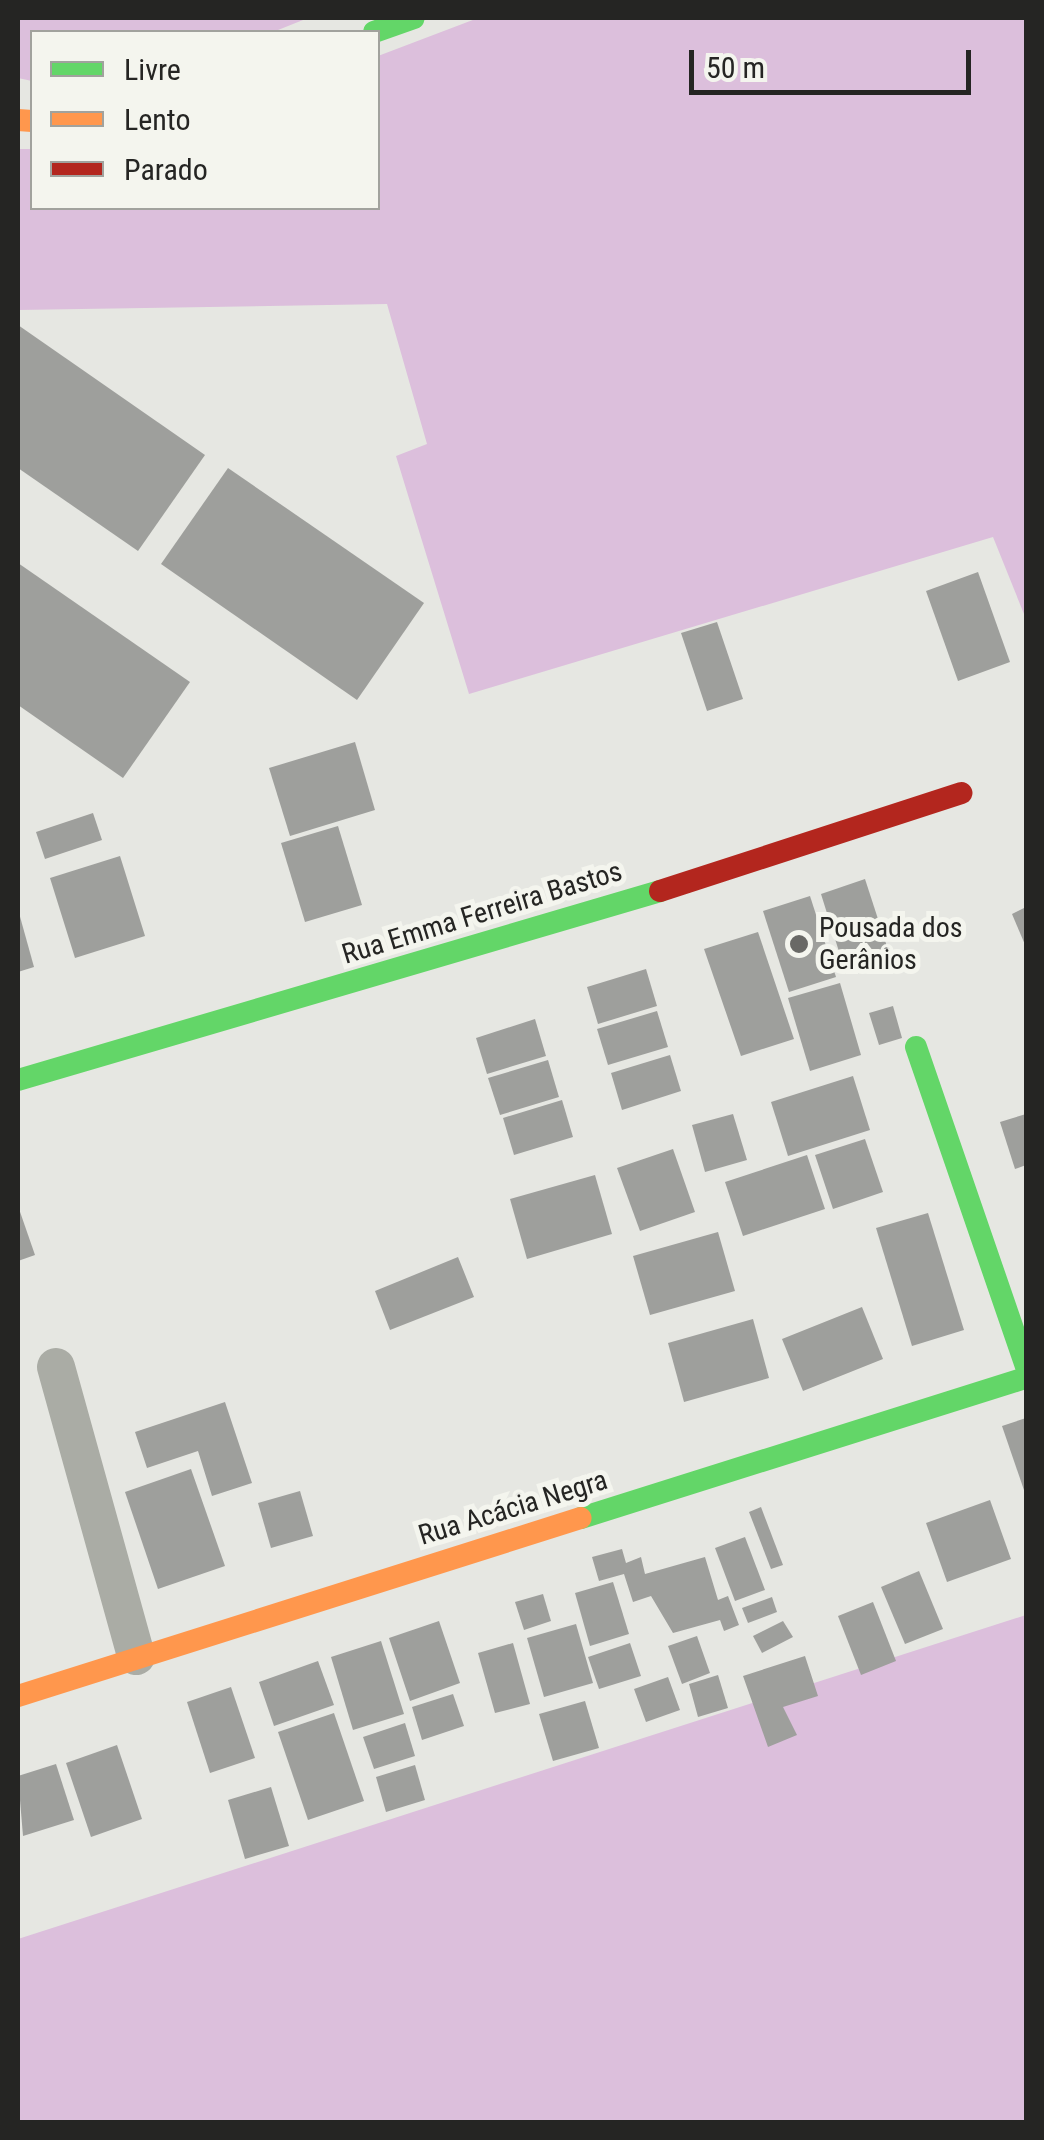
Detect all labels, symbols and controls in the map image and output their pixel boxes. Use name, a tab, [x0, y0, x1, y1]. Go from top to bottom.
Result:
legend	[30, 30, 380, 210]
scale bar	[694, 30, 976, 92]
text: 50 m	[706, 50, 765, 85]
text: Livre	[124, 52, 181, 87]
text: Lento	[124, 102, 191, 137]
text: Parado	[124, 152, 208, 187]
street label: Rua Emma Ferreira Bastos	[338, 854, 626, 972]
place label: Pousada dos Gerânios	[819, 911, 963, 977]
marker: Pousada dos Gerânios	[788, 933, 810, 955]
street label: Rua Acácia Negra	[415, 1463, 611, 1553]

